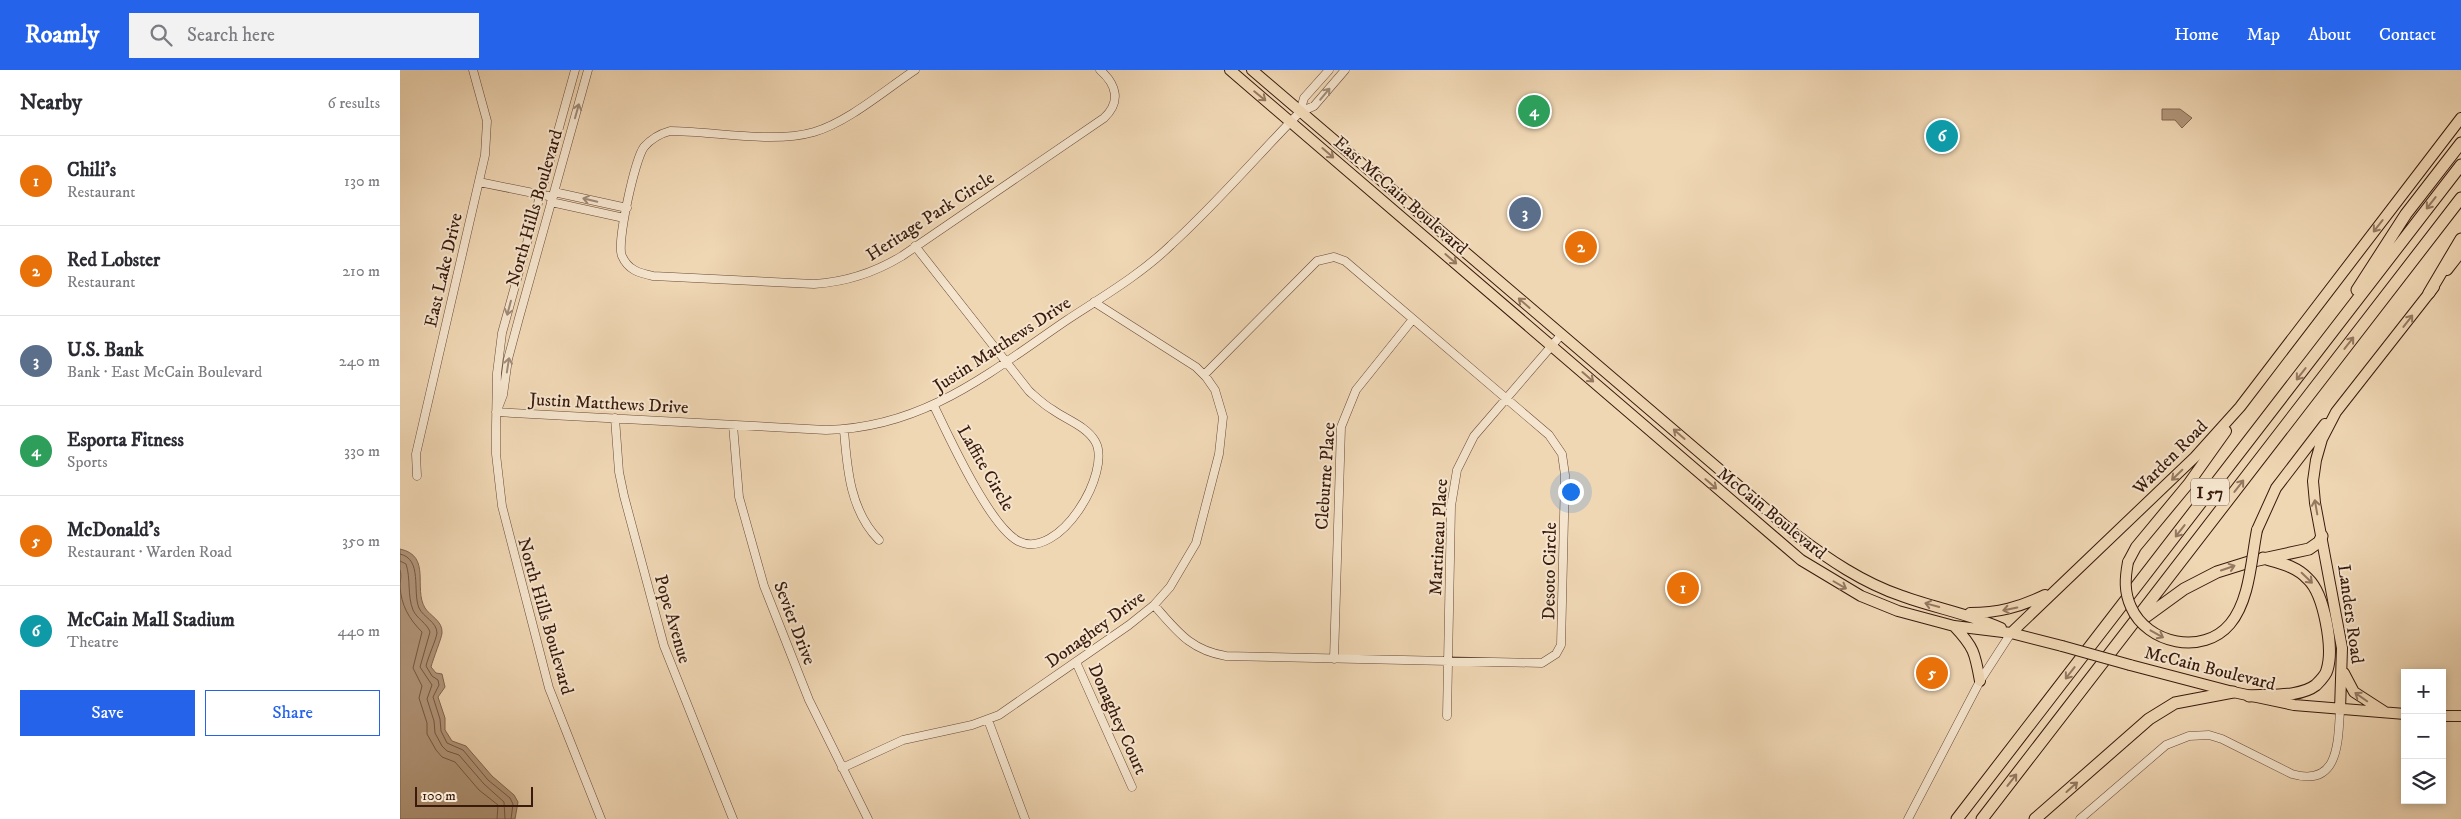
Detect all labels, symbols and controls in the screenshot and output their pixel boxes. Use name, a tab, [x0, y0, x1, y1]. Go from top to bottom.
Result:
search box	[129, 13, 479, 58]
text: Roamly	[25, 20, 99, 50]
icon: search	[147, 21, 175, 49]
text: Search here	[187, 24, 275, 47]
text: Home	[2174, 24, 2219, 46]
text: Map	[2247, 24, 2280, 46]
text: About	[2308, 24, 2351, 46]
text: Contact	[2379, 24, 2436, 46]
one-way arrow	[1319, 88, 1330, 101]
text: Nearby	[20, 90, 82, 116]
one-way arrow	[1253, 91, 1266, 102]
pin: 4	[1518, 92, 1550, 130]
text: 6 results	[327, 93, 380, 113]
one-way arrow	[572, 104, 582, 120]
pin: 6	[1926, 117, 1958, 155]
street label: North Hills Boulevard	[502, 127, 568, 289]
street label: East McCain Boulevard	[1329, 132, 1472, 260]
one-way arrow	[1321, 147, 1334, 159]
text: Chili's	[67, 159, 116, 182]
street label: Heritage Park Circle	[862, 167, 999, 266]
text: 1	[33, 171, 39, 191]
text: 130 m	[344, 171, 380, 191]
text: Restaurant	[67, 182, 135, 202]
pin: 3	[1509, 194, 1541, 232]
one-way arrow	[583, 195, 599, 204]
one-way arrow	[2426, 196, 2436, 210]
street label: East Lake Drive	[420, 211, 468, 330]
one-way arrow	[2373, 219, 2383, 233]
pin: 2	[1565, 228, 1597, 266]
text: Red Lobster	[67, 249, 160, 272]
one-way arrow	[1444, 254, 1457, 265]
text: 2	[32, 261, 40, 281]
text: 210 m	[342, 261, 380, 281]
text: Restaurant	[67, 272, 135, 292]
street label: Justin Matthews Drive	[928, 292, 1075, 398]
one-way arrow	[1517, 297, 1530, 309]
one-way arrow	[503, 300, 513, 316]
one-way arrow	[2402, 315, 2413, 328]
one-way arrow	[2344, 337, 2355, 350]
text: U.S. Bank	[67, 339, 144, 362]
text: 3	[33, 351, 39, 371]
text: 240 m	[339, 351, 380, 371]
one-way arrow	[503, 358, 513, 374]
text: Bank · East McCain Boulevard	[67, 362, 262, 382]
one-way arrow	[2295, 367, 2306, 380]
one-way arrow	[1581, 372, 1594, 383]
street label: Justin Matthews Drive	[527, 389, 689, 419]
street label: Warden Road	[2128, 416, 2213, 500]
street label: Cleburne Place	[1311, 421, 1341, 531]
street label: Laffite Circle	[952, 422, 1019, 515]
one-way arrow	[1672, 428, 1685, 440]
text: Esporta Fitness	[67, 429, 184, 452]
text: 4	[31, 441, 41, 461]
text: 330 m	[344, 441, 380, 461]
text: Sports	[67, 452, 108, 472]
street label: McCain Boulevard	[1712, 463, 1830, 565]
one-way arrow	[2171, 469, 2183, 481]
street label: Martineau Place	[1425, 478, 1453, 596]
one-way arrow	[1704, 478, 1717, 490]
road number: I 57	[2191, 478, 2229, 506]
your location	[1558, 479, 1584, 505]
one-way arrow	[2234, 480, 2245, 493]
one-way arrow	[2311, 499, 2321, 515]
text: McDonald's	[67, 519, 160, 542]
street label: Desoto Circle	[1538, 522, 1562, 620]
one-way arrow	[2175, 524, 2185, 538]
text: 5	[32, 531, 40, 551]
text: 350 m	[342, 531, 380, 551]
street label: North Hills Boulevard	[512, 535, 578, 697]
text: Restaurant · Warden Road	[67, 542, 232, 562]
one-way arrow	[2220, 563, 2235, 572]
street label: Landers Road	[2332, 563, 2368, 665]
pin: 1	[1667, 569, 1699, 607]
street label: Pope Avenue	[649, 572, 695, 666]
one-way arrow	[2300, 572, 2313, 584]
street label: Sevier Drive	[768, 579, 820, 668]
one-way arrow	[1832, 581, 1847, 591]
street label: Donaghey Drive	[1042, 586, 1150, 673]
one-way arrow	[1925, 599, 1941, 609]
one-way arrow	[2003, 605, 2019, 614]
text: McCain Mall Stadium	[67, 609, 235, 632]
text: 6	[32, 621, 40, 641]
text: 440 m	[338, 621, 380, 641]
one-way arrow	[2149, 629, 2164, 639]
text: Theatre	[67, 632, 119, 652]
street label: McCain Boulevard	[2142, 642, 2278, 696]
pin: 5	[1916, 654, 1948, 692]
street label: Donaghey Court	[1083, 661, 1151, 778]
one-way arrow	[2065, 666, 2075, 680]
map controls	[2401, 669, 2446, 804]
button: +	[2401, 669, 2446, 714]
button: Save	[20, 690, 195, 736]
button: Share	[205, 690, 380, 736]
one-way arrow	[2354, 692, 2368, 702]
button: −	[2401, 714, 2446, 759]
button: layers	[2401, 759, 2446, 804]
one-way arrow	[2006, 774, 2017, 787]
one-way arrow	[2065, 781, 2078, 792]
scale bar	[415, 784, 532, 807]
text: 100 m	[422, 787, 456, 805]

